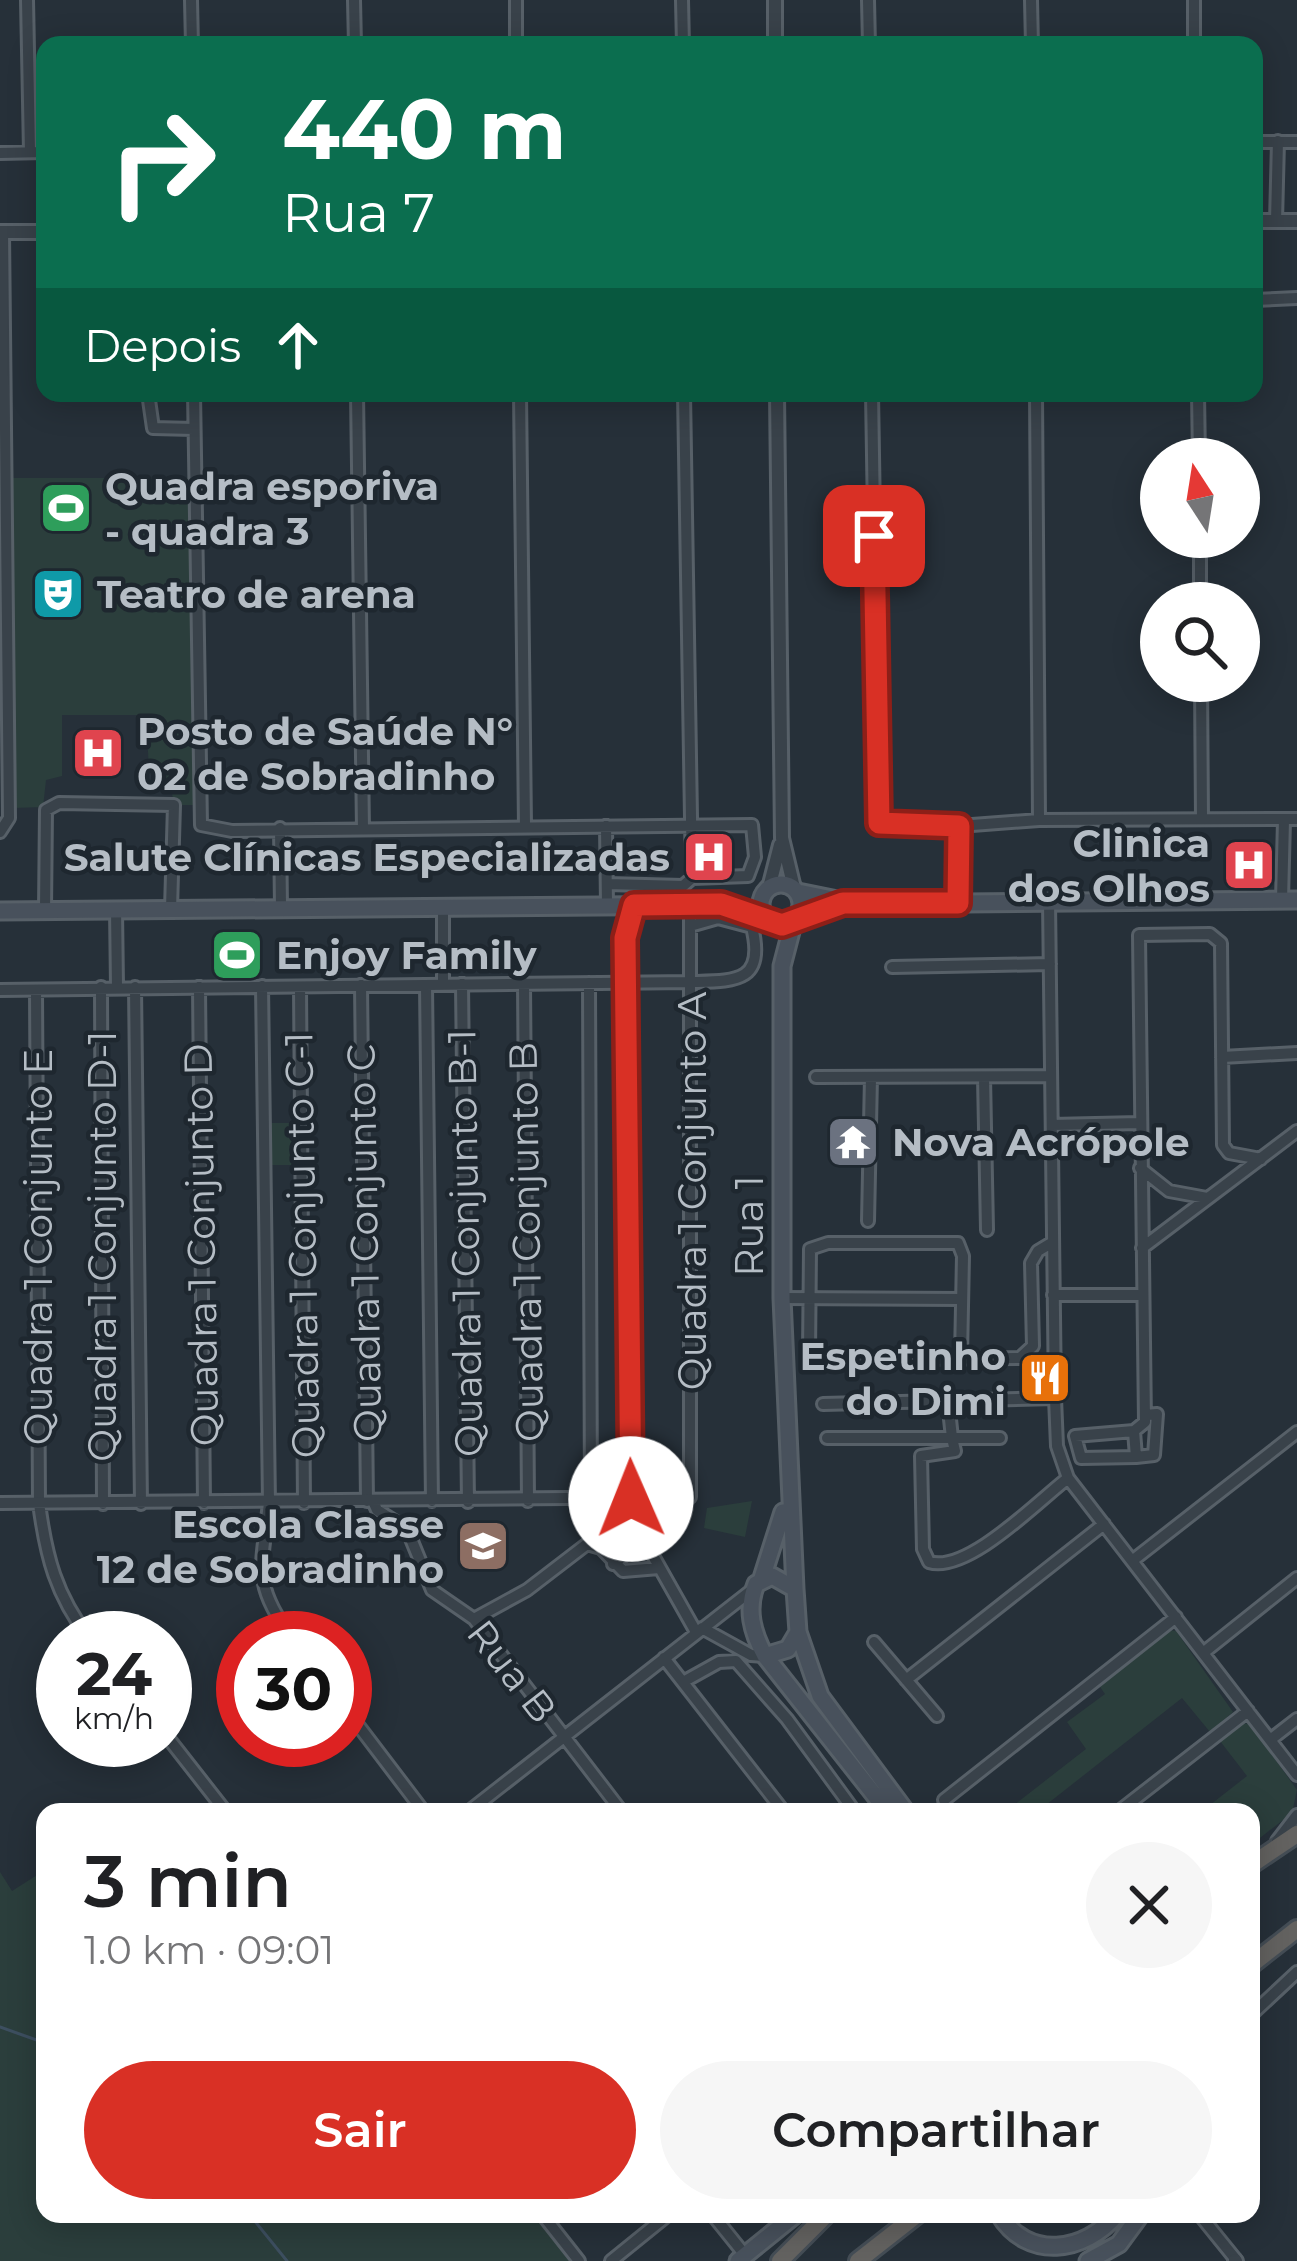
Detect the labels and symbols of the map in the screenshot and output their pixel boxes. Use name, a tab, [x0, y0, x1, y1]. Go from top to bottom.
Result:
north arrow	[1140, 438, 1260, 558]
place label: Quadra esporiva - quadra 3	[105, 462, 439, 555]
sports icon: Quadra esporiva - quadra 3	[38, 480, 94, 536]
pin	[823, 485, 925, 587]
theatre icon: Teatro de arena	[30, 566, 86, 622]
place label: Teatro de arena	[97, 570, 416, 618]
place label: Posto de Saúde N° 02 de Sobradinho	[137, 707, 513, 800]
hospital icon: Posto de Saúde N° 02 de Sobradinho	[70, 725, 126, 781]
place label: Clinica dos Olhos	[1008, 819, 1210, 912]
hospital icon: Salute Clínicas Especializadas	[681, 829, 737, 885]
place label: Salute Clínicas Especializadas	[64, 833, 670, 881]
hospital icon: Clinica dos Olhos	[1221, 837, 1277, 893]
sports icon: Enjoy Family	[209, 927, 265, 983]
place label: Enjoy Family	[276, 931, 537, 979]
street label: Quadra 1 Conjunto A	[668, 992, 716, 1390]
street label: Quadra 1 Conjunto B-1	[437, 1028, 493, 1458]
street label: Quadra 1 Conjunto D-1	[78, 1030, 126, 1462]
street label: Quadra 1 Conjunto C-1	[274, 1031, 330, 1459]
street label: Quadra 1 Conjunto B	[499, 1042, 553, 1442]
street label: Quadra 1 Conjunto D	[173, 1043, 229, 1447]
street label: Quadra 1 Conjunto C	[337, 1043, 391, 1443]
street label: Quadra 1 Conjunto E	[14, 1049, 62, 1445]
temple icon: Nova Acrópole	[825, 1114, 881, 1170]
place label: Nova Acrópole	[892, 1118, 1190, 1166]
street label: Rua 1	[725, 1175, 773, 1277]
place label: Espetinho do Dimi	[799, 1332, 1006, 1425]
restaurant icon: Espetinho do Dimi	[1017, 1350, 1073, 1406]
position arrow	[568, 1436, 694, 1562]
place label: Escola Classe 12 de Sobradinho	[97, 1500, 444, 1593]
school or university icon: Escola Classe 12 de Sobradinho	[455, 1518, 511, 1574]
street label: Rua B	[457, 1610, 567, 1732]
speed limit sign: 30	[216, 1611, 372, 1767]

